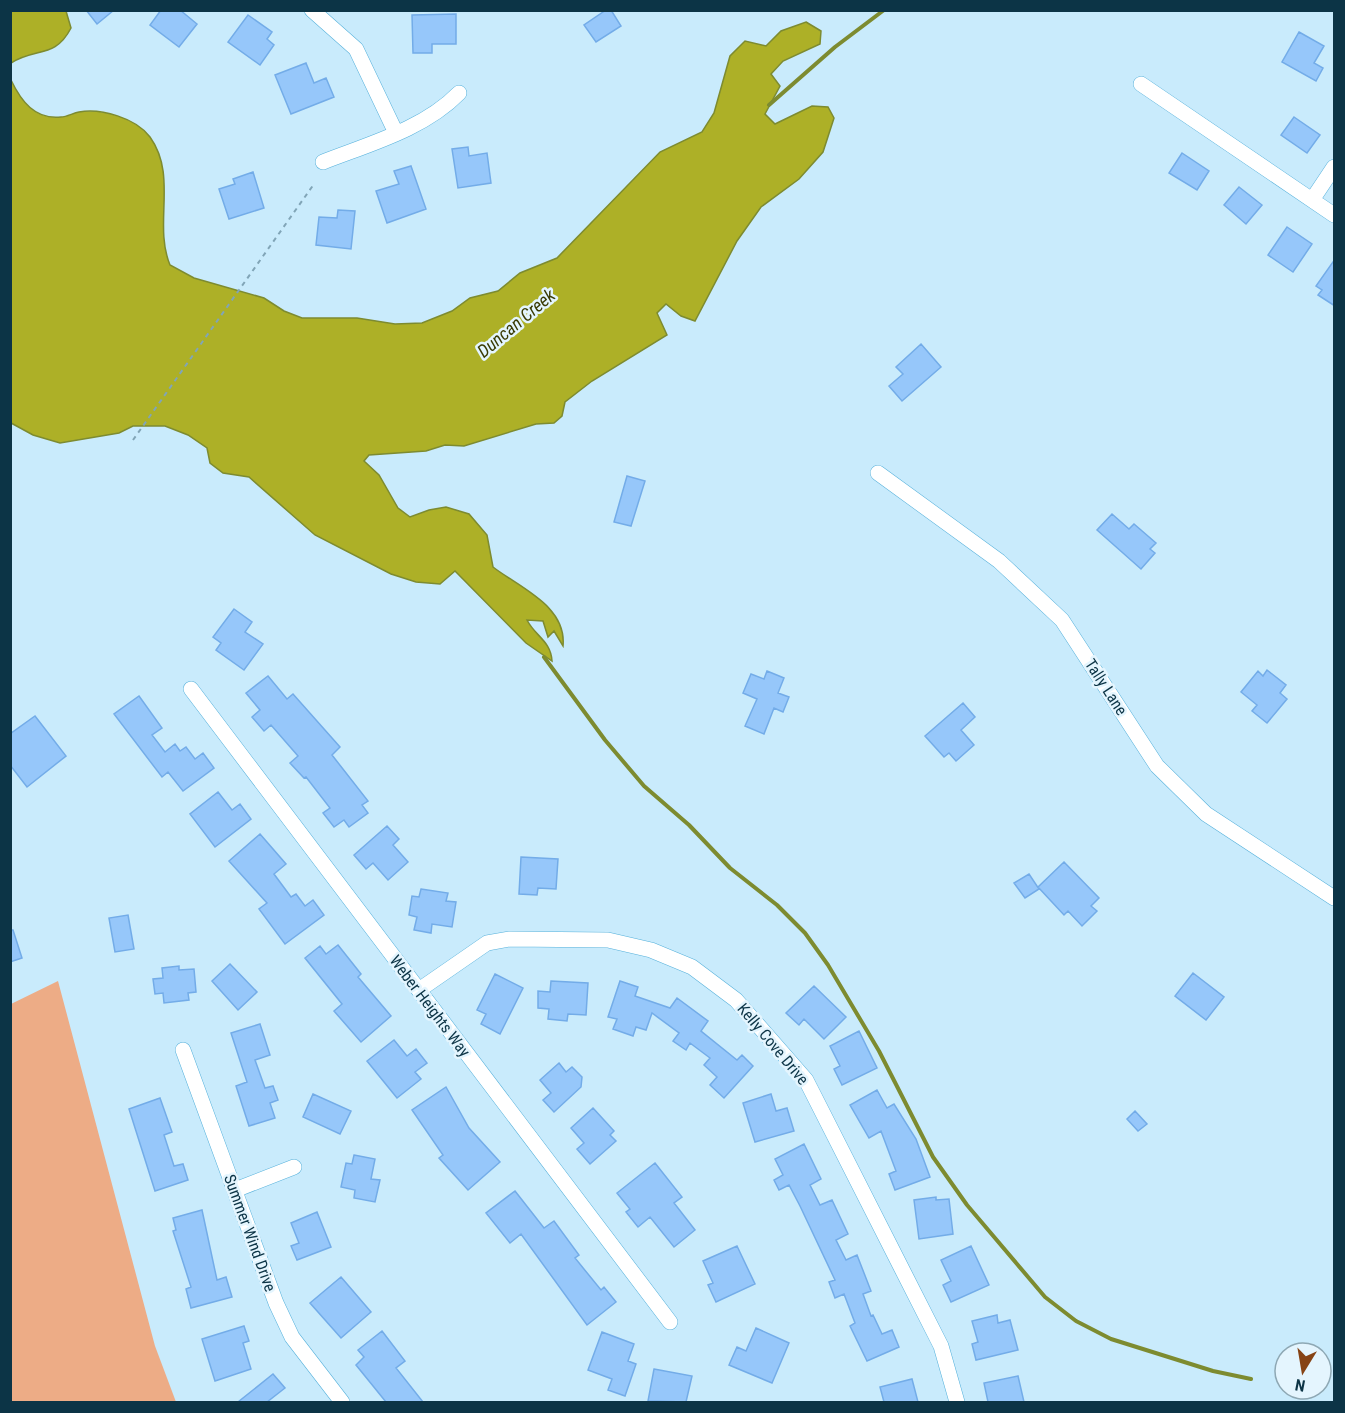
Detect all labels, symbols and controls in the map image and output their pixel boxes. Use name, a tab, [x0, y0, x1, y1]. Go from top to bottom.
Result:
water label: Duncan Creek	[473, 284, 560, 362]
street label: Tally Lane	[1081, 655, 1131, 719]
street label: Weber Heights Way	[386, 952, 474, 1061]
street label: Kelly Cove Drive	[733, 999, 813, 1089]
street label: Summer Wind Drive	[220, 1172, 280, 1294]
north arrow	[1273, 1341, 1333, 1401]
text: N	[1294, 1375, 1307, 1395]

